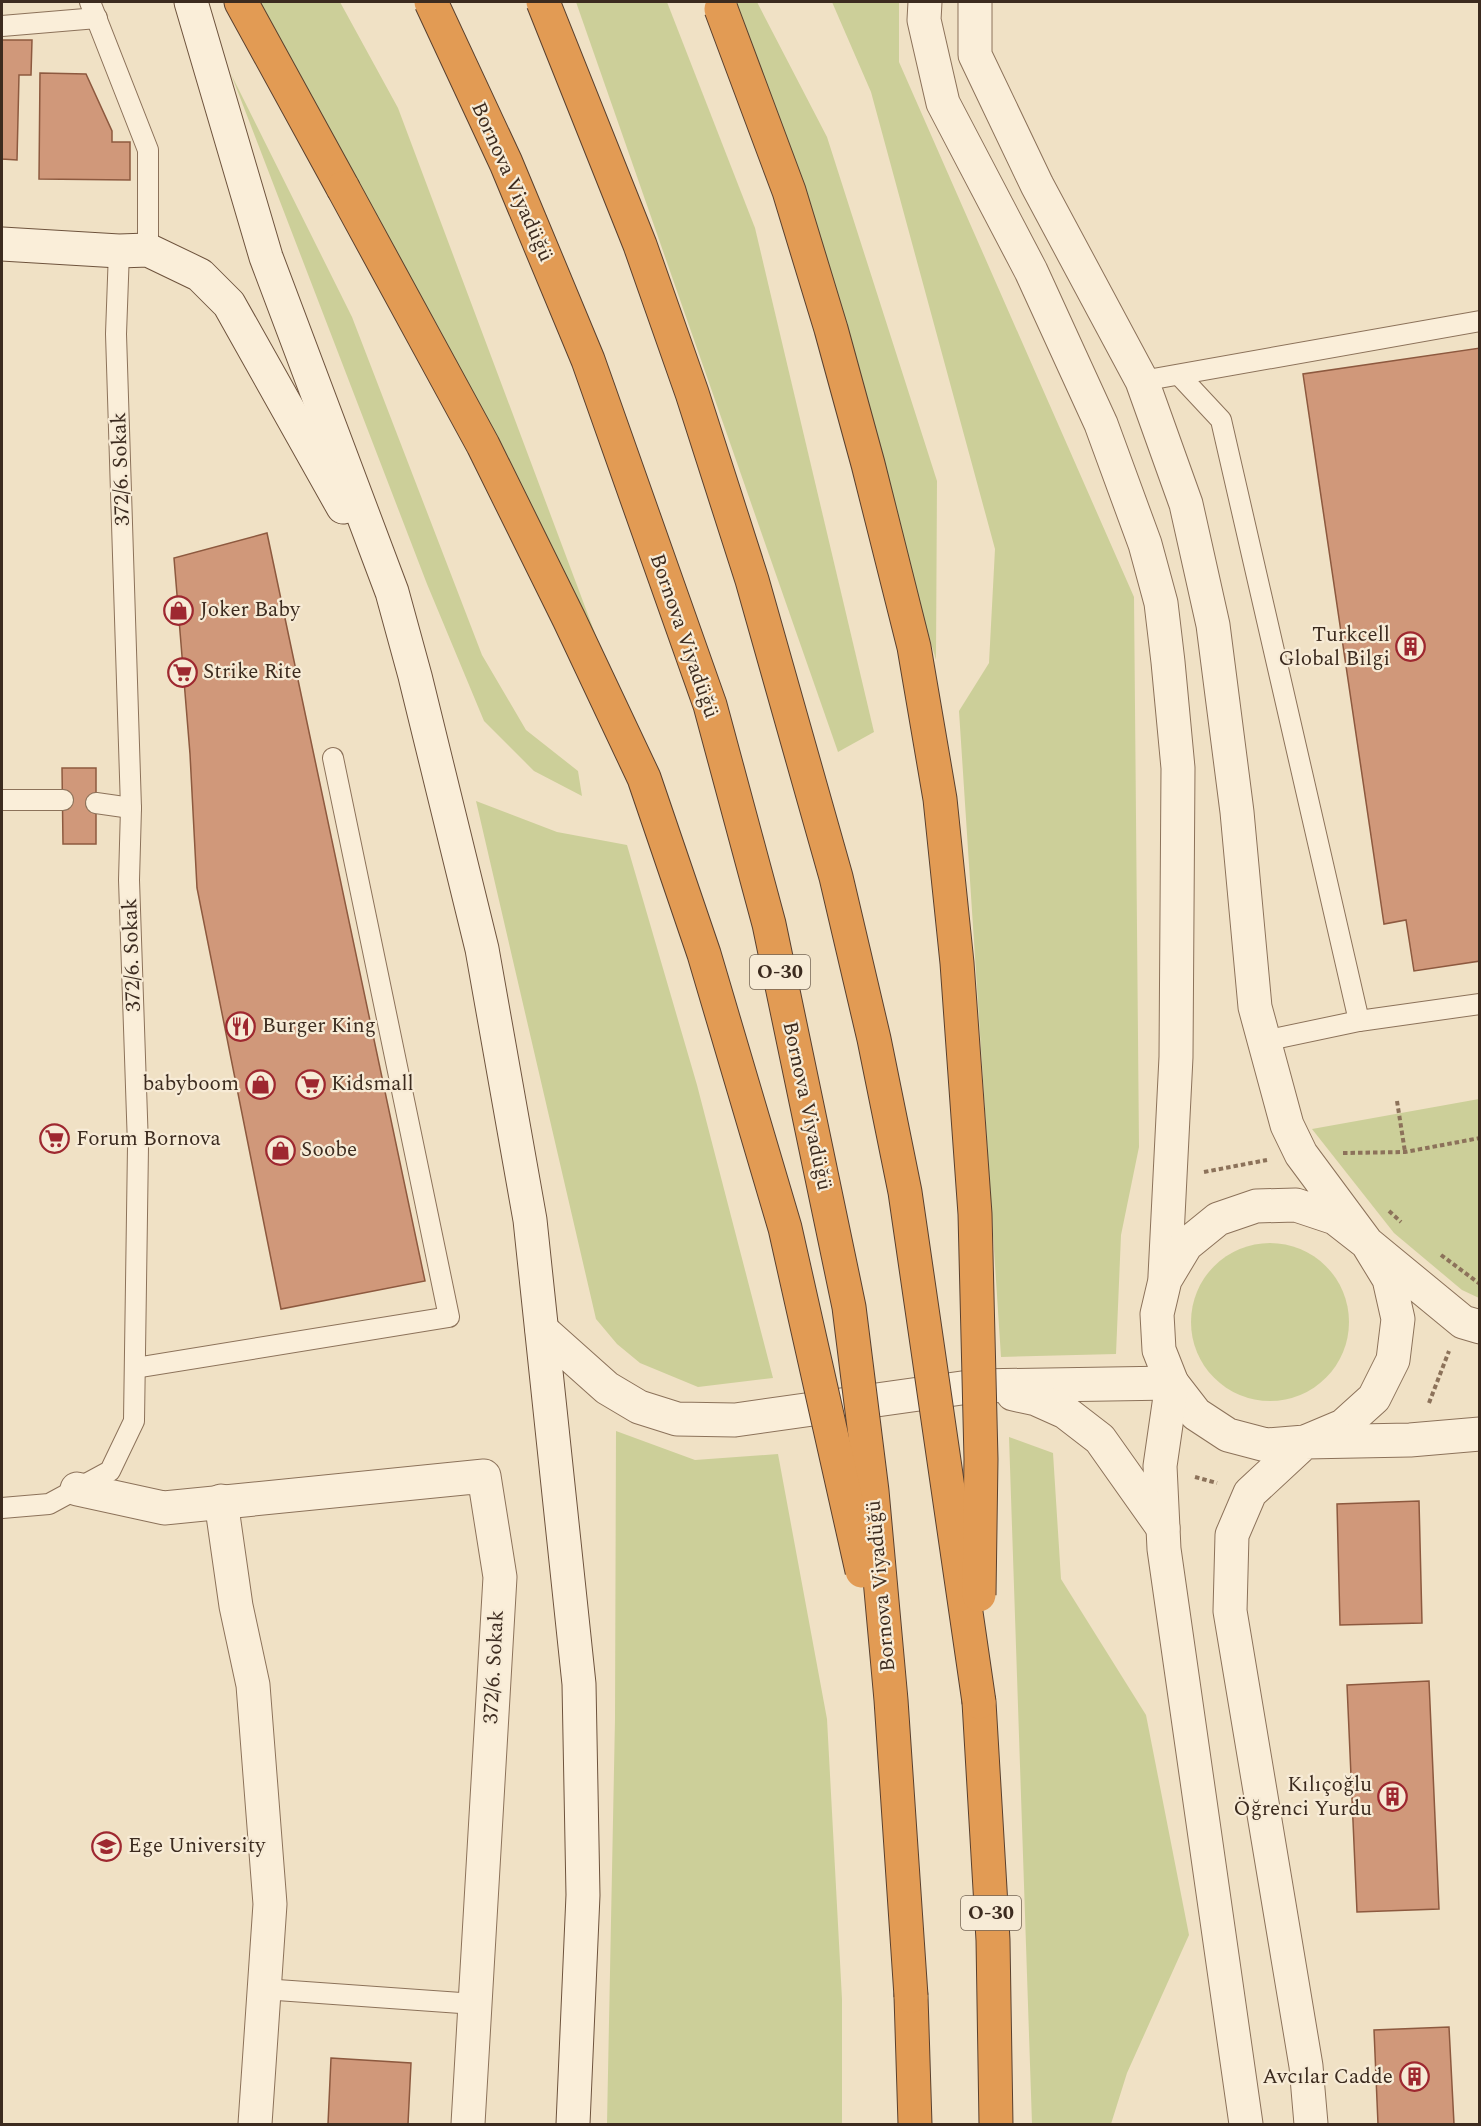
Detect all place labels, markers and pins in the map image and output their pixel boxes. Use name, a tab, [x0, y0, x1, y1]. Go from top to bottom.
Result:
shop icon: Joker Baby	[163, 594, 195, 626]
place label: Joker Baby	[200, 594, 301, 626]
place label: Turkcell Global Bilgi	[1278, 619, 1390, 675]
building icon: Turkcell Global Bilgi	[1395, 631, 1427, 663]
supermarket icon: Strike Rite	[166, 656, 198, 688]
place label: Strike Rite	[203, 656, 302, 688]
restaurant icon: Burger King	[225, 1010, 257, 1042]
place label: Burger King	[262, 1010, 376, 1042]
place label: babyboom	[142, 1068, 239, 1100]
shop icon: babyboom	[244, 1068, 276, 1100]
supermarket icon: Kidsmall	[294, 1068, 326, 1100]
place label: Kidsmall	[331, 1068, 414, 1100]
supermarket icon: Forum Bornova	[39, 1123, 71, 1155]
place label: Forum Bornova	[76, 1123, 221, 1155]
shop icon: Soobe	[264, 1134, 296, 1166]
place label: Soobe	[301, 1134, 357, 1166]
place label: Kılıçoğlu Öğrenci Yurdu	[1234, 1769, 1372, 1825]
building icon: Kılıçoğlu Öğrenci Yurdu	[1377, 1781, 1409, 1813]
school or university icon: Ege University	[91, 1830, 123, 1862]
place label: Ege University	[128, 1830, 266, 1862]
place label: Avcılar Cadde	[1262, 2061, 1393, 2093]
building icon: Avcılar Cadde	[1398, 2061, 1430, 2093]

